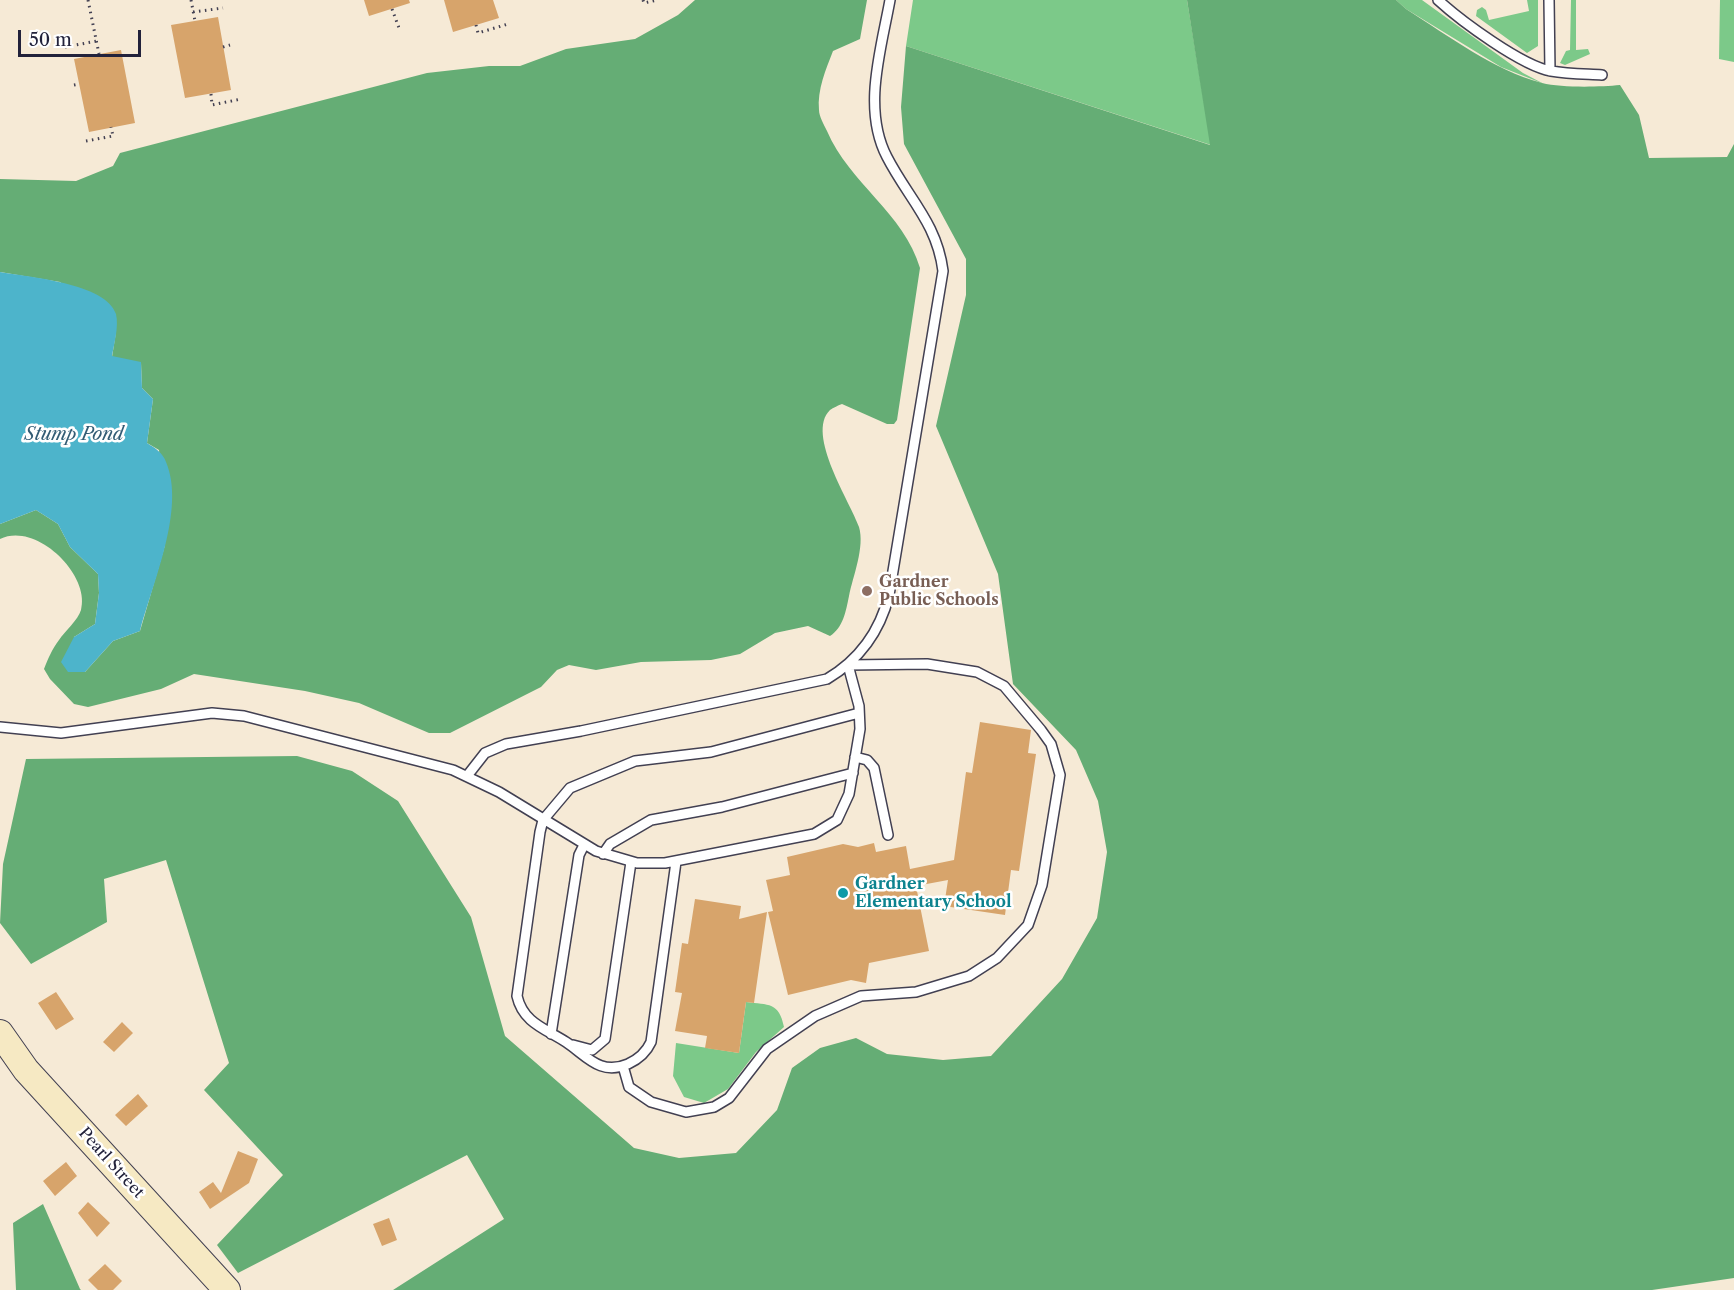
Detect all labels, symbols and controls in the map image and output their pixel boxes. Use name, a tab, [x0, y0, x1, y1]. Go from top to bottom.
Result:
scale bar	[21, 18, 144, 56]
text: 50 m	[29, 29, 72, 51]
water label: Stump Pond	[25, 424, 123, 446]
place label: Gardner Public Schools	[879, 572, 999, 610]
marker: Gardner Public Schools	[860, 584, 874, 598]
place label: Gardner Elementary School	[855, 874, 1012, 912]
marker: Gardner Elementary School	[836, 886, 850, 900]
street label: Pearl Street	[74, 1124, 148, 1202]

